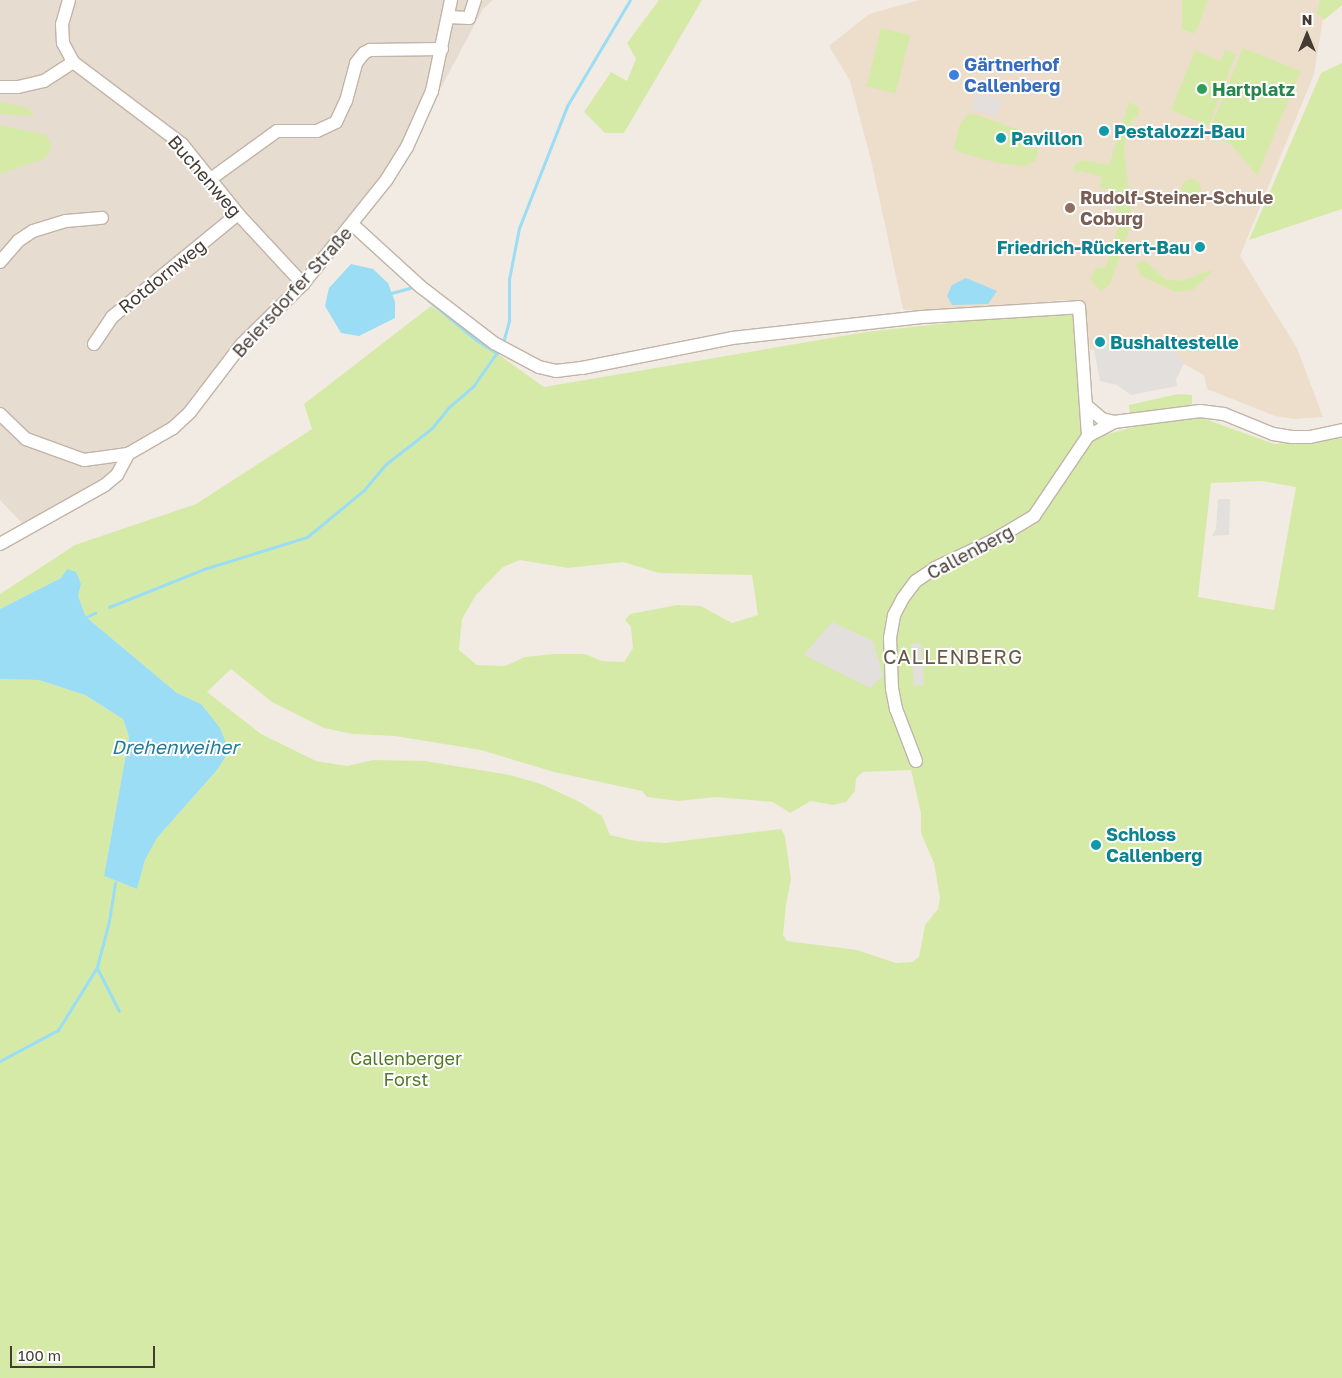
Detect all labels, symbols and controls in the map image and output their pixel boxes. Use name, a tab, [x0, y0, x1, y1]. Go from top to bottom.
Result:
north arrow	[1282, 10, 1332, 60]
text: N	[1302, 11, 1312, 28]
place label: Gärtnerhof Callenberg	[964, 54, 1060, 96]
marker: Gärtnerhof Callenberg	[948, 69, 960, 81]
place label: Hartplatz	[1212, 78, 1295, 100]
marker: Hartplatz	[1196, 83, 1208, 95]
place label: Pestalozzi-Bau	[1114, 120, 1245, 142]
marker: Pestalozzi-Bau	[1098, 125, 1110, 137]
place label: Pavillon	[1011, 127, 1082, 149]
street label: Buchenweg	[164, 131, 246, 221]
marker: Pavillon	[995, 132, 1007, 144]
place label: Rudolf-Steiner-Schule Coburg	[1080, 187, 1273, 230]
marker: Rudolf-Steiner-Schule Coburg	[1064, 202, 1076, 214]
street label: Beiersdorfer Straße	[228, 222, 356, 362]
street label: Rotdornweg	[114, 234, 210, 318]
place label: Friedrich-Rückert-Bau	[997, 236, 1190, 258]
marker: Friedrich-Rückert-Bau	[1194, 241, 1206, 253]
place label: Bushaltestelle	[1110, 331, 1239, 353]
marker: Bushaltestelle	[1094, 336, 1106, 348]
street label: Callenberg	[923, 520, 1017, 584]
district label: CALLENBERG	[882, 644, 1024, 668]
water label: Drehenweiher	[111, 736, 239, 758]
place label: Schloss Callenberg	[1106, 824, 1202, 866]
marker: Schloss Callenberg	[1090, 839, 1102, 851]
park label: Callenberger Forst	[350, 1048, 462, 1090]
scale bar	[12, 1336, 158, 1368]
text: 100 m	[18, 1346, 61, 1364]

